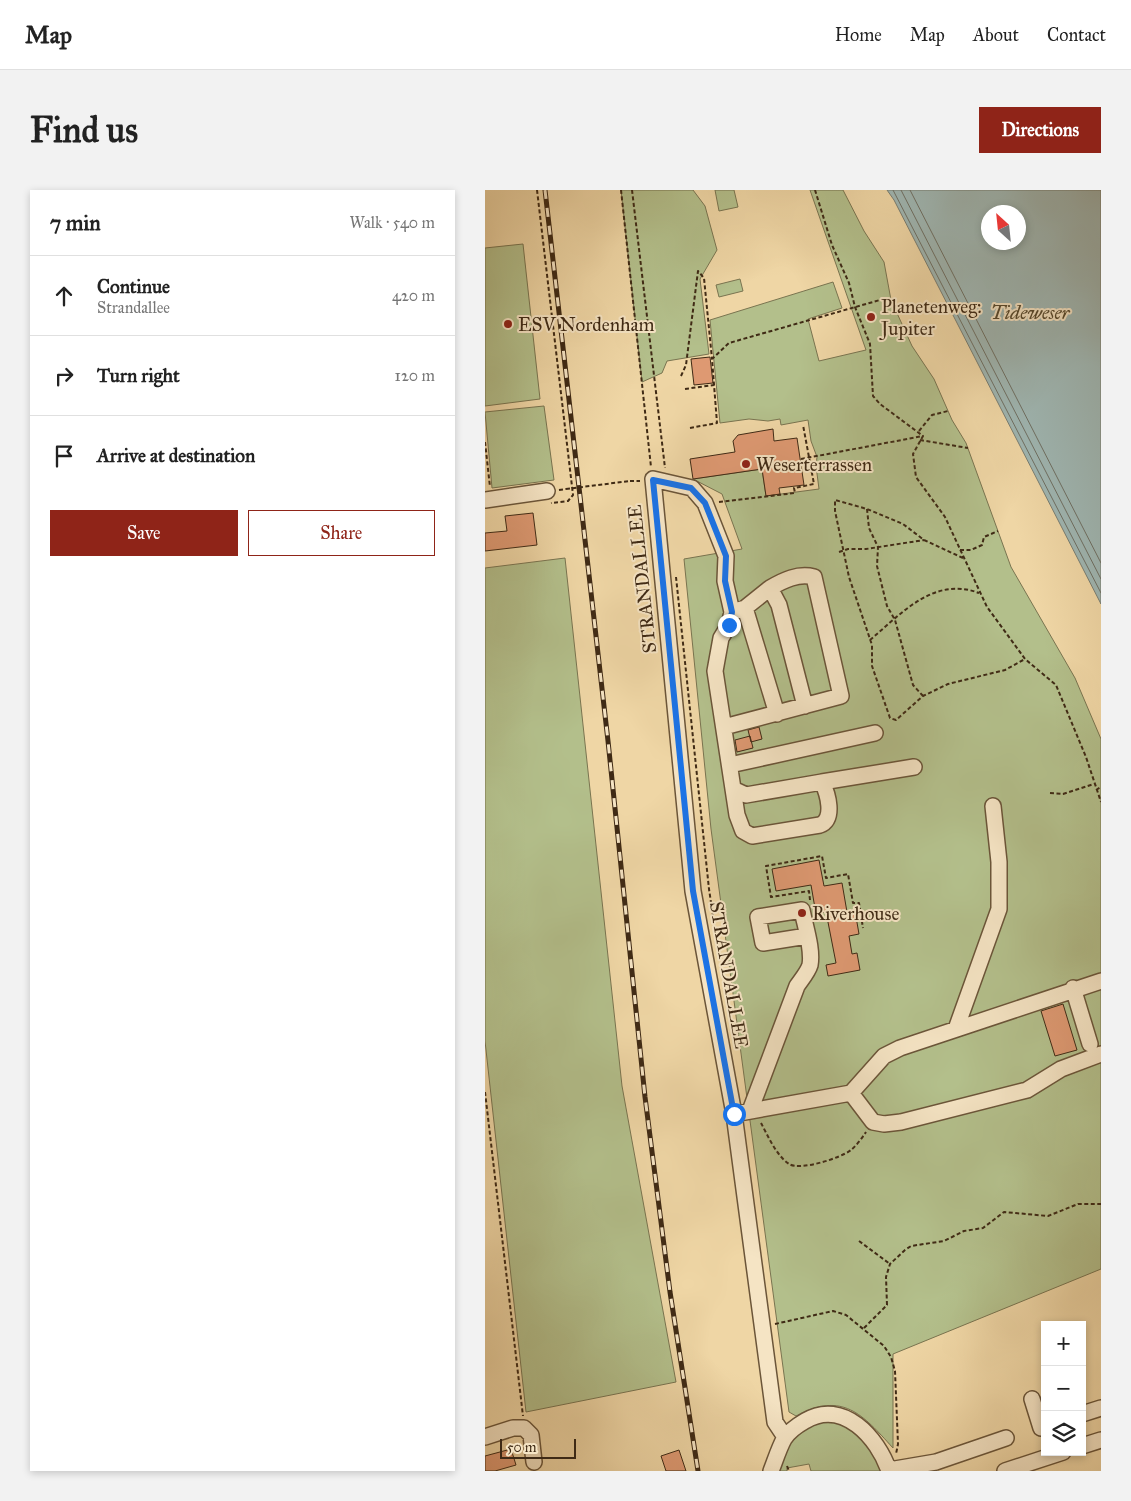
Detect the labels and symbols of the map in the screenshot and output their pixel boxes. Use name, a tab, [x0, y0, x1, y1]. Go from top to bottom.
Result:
north arrow	[981, 205, 1026, 250]
place label: Planetenweg: Jupiter	[879, 295, 982, 341]
park label: Tideweser	[990, 301, 1071, 324]
marker: Planetenweg: Jupiter	[865, 311, 877, 323]
place label: ESV Nordenham	[518, 313, 655, 336]
marker: ESV Nordenham	[502, 318, 514, 330]
place label: Weserterrassen	[756, 453, 872, 476]
marker: Weserterrassen	[740, 458, 752, 470]
street label: STRANDALLEE	[623, 503, 661, 654]
route end	[718, 614, 741, 637]
street label: STRANDALLEE	[705, 900, 753, 1051]
place label: Riverhouse	[812, 902, 899, 925]
marker: Riverhouse	[796, 907, 808, 919]
route start	[723, 1103, 746, 1126]
scale bar	[500, 1436, 576, 1459]

